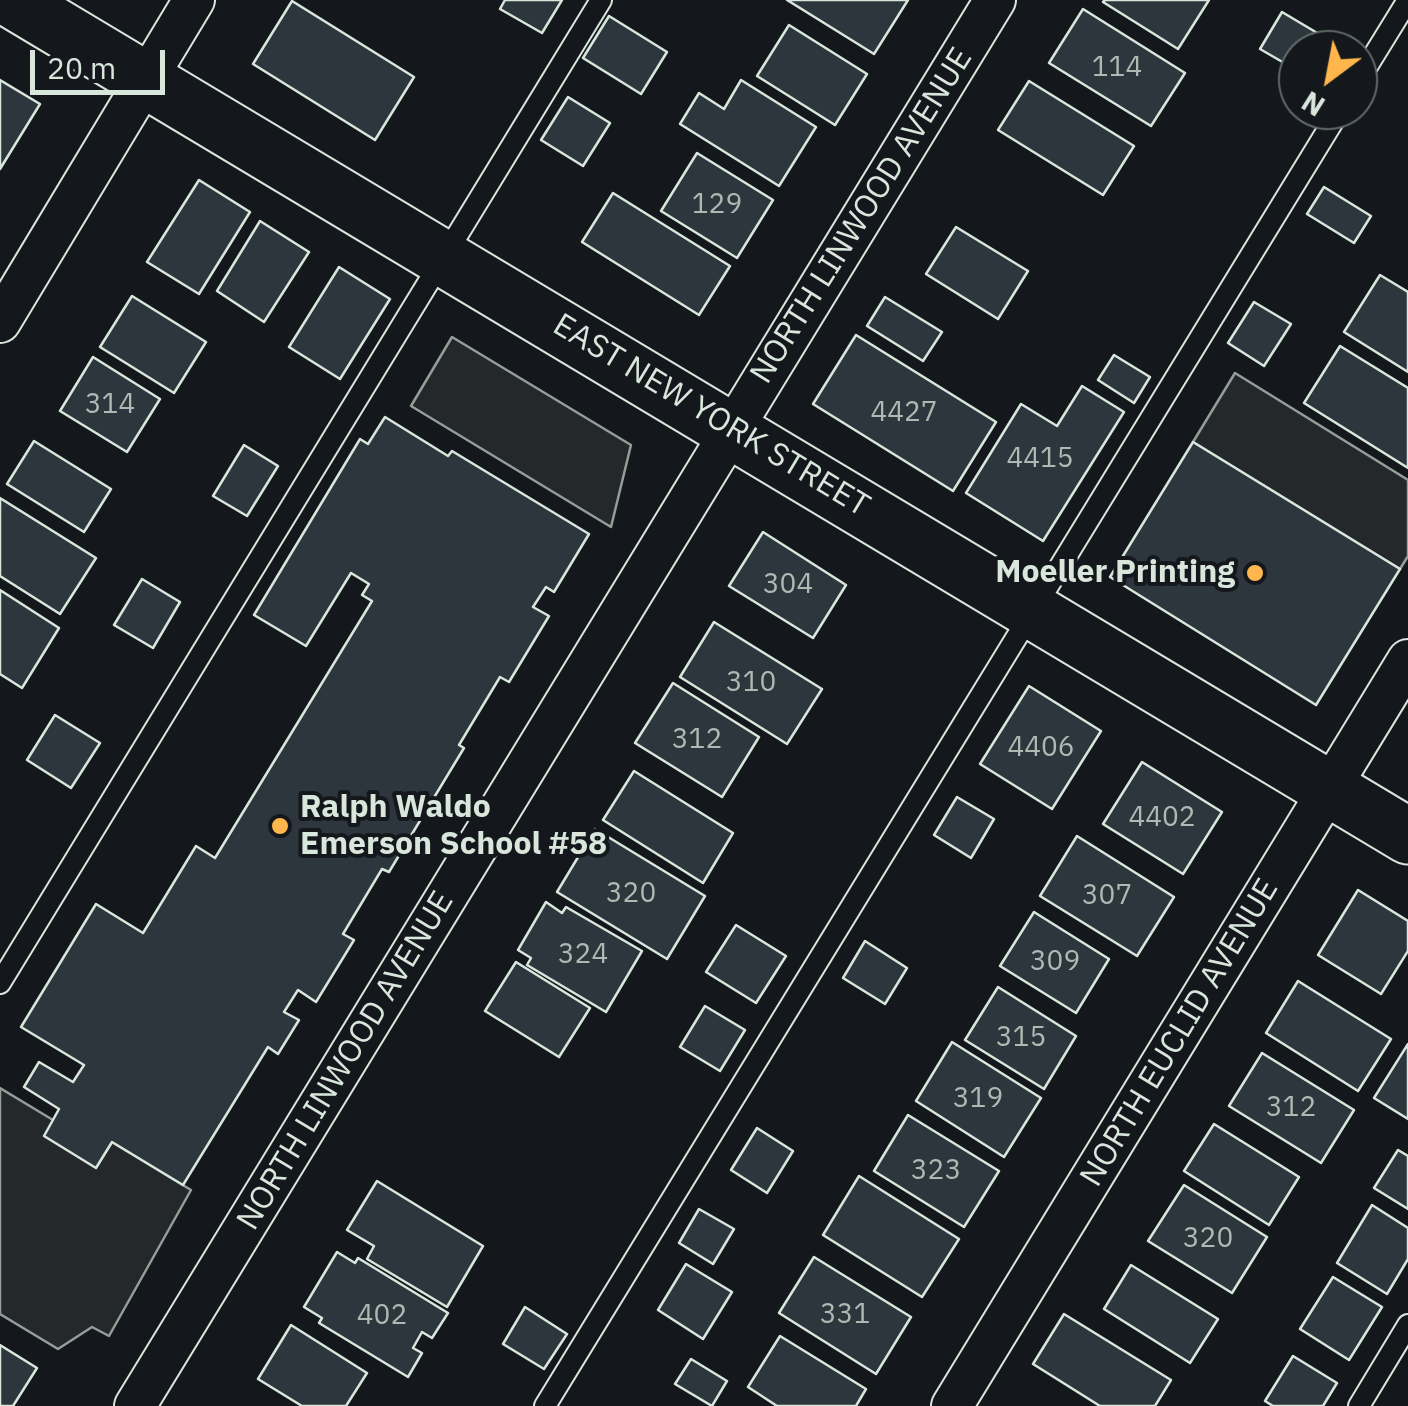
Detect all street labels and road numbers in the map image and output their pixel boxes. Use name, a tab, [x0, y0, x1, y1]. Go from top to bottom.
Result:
street label: NORTH LINWOOD AVENUE	[743, 41, 981, 391]
street label: EAST NEW YORK STREET	[546, 306, 876, 526]
street label: NORTH EUCLID AVENUE	[1073, 872, 1287, 1194]
street label: NORTH LINWOOD AVENUE	[230, 885, 462, 1237]

